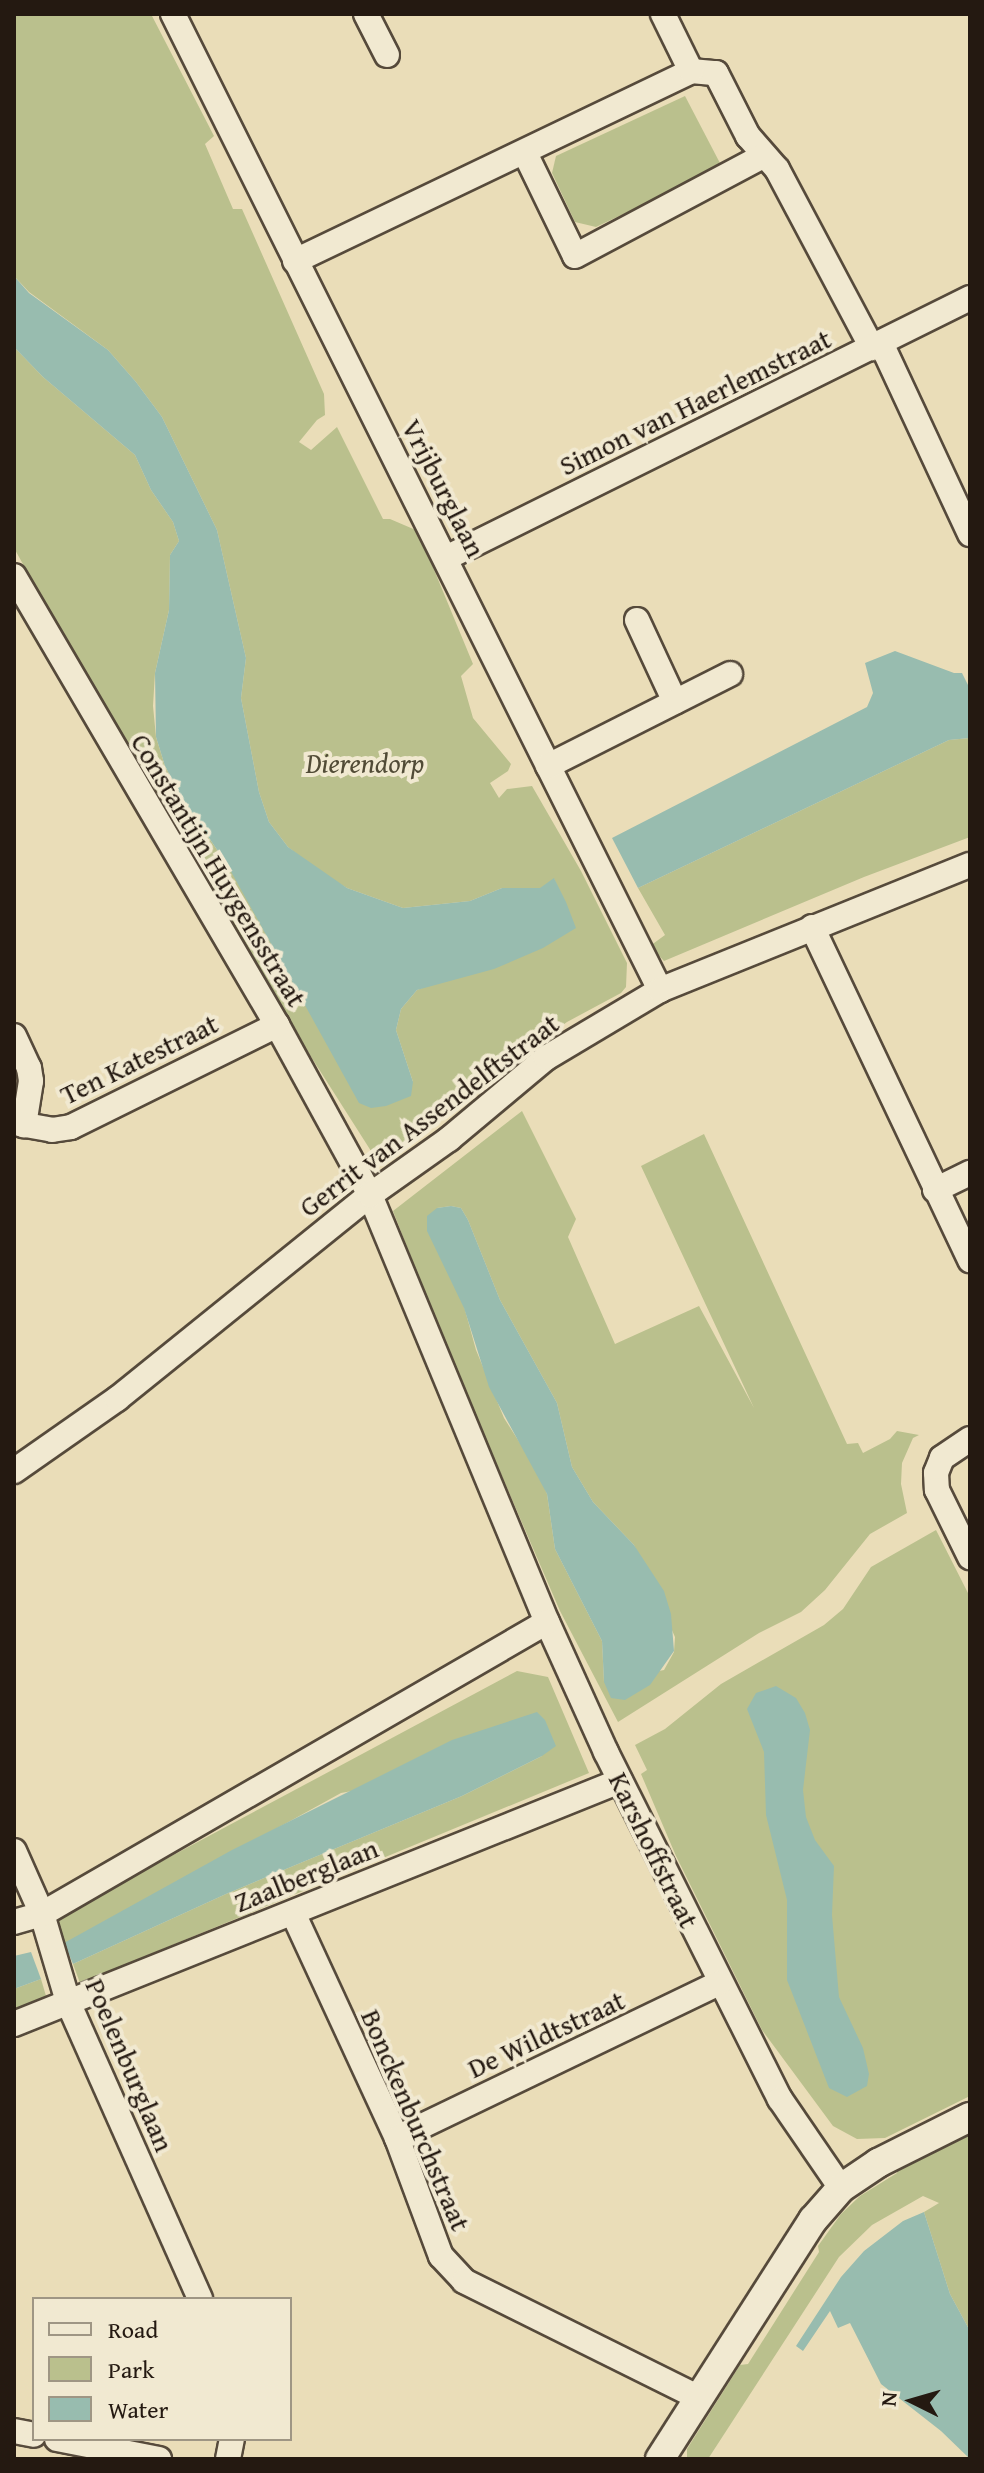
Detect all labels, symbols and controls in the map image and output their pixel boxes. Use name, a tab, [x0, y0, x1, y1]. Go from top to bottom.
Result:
street label: Simon van Haerlemstraat	[554, 322, 836, 482]
street label: Vrijburglaan	[395, 413, 493, 563]
street label: Constantijn Huygensstraat	[124, 727, 314, 1013]
park label: Dierendorp	[306, 746, 424, 780]
street label: Ten Katestraat	[55, 1006, 223, 1112]
street label: Gerrit van Assendelftstraat	[292, 1006, 566, 1224]
street label: Karshoffstraat	[602, 1767, 706, 1933]
street label: Zaalberglaan	[229, 1831, 383, 1919]
street label: Poelenburglaan	[79, 1974, 181, 2156]
street label: De Wildtstraat	[462, 1983, 630, 2085]
street label: Bonckenburchstraat	[354, 2004, 478, 2236]
legend	[32, 2297, 292, 2441]
text: Road	[108, 2312, 158, 2347]
text: Park	[108, 2352, 154, 2387]
north arrow	[872, 2361, 952, 2441]
text: N	[872, 2390, 905, 2408]
text: Water	[108, 2392, 168, 2427]

